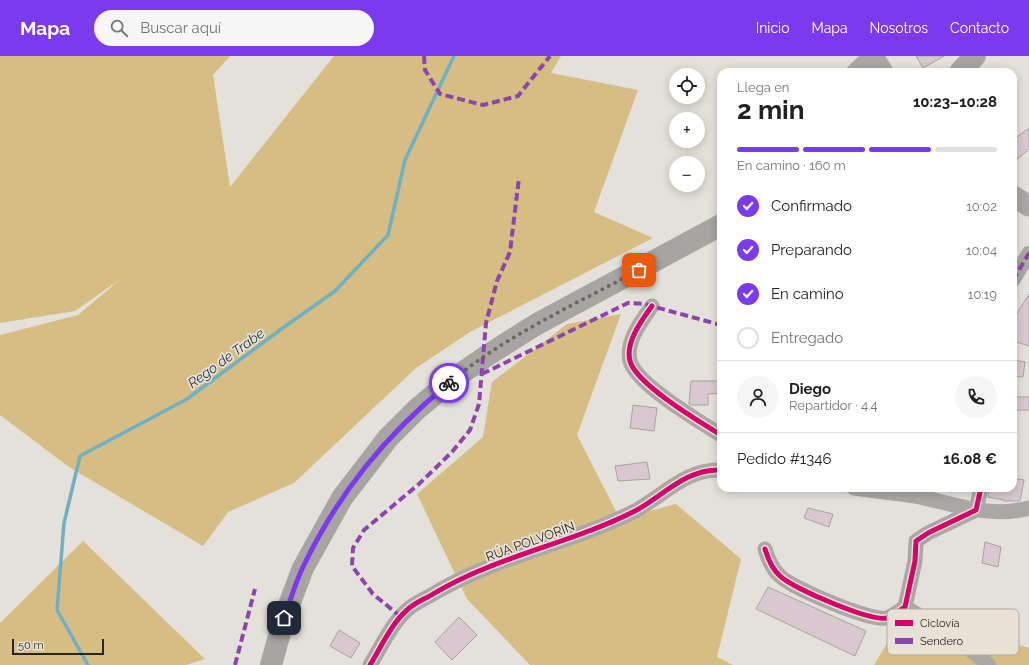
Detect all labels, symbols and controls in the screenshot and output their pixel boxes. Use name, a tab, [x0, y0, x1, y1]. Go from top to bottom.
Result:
search box	[94, 10, 374, 46]
text: Mapa	[20, 17, 70, 39]
icon: search	[108, 17, 130, 39]
text: Buscar aquí	[140, 19, 221, 37]
text: Inicio	[756, 20, 789, 36]
text: Mapa	[811, 20, 848, 36]
text: Nosotros	[870, 20, 928, 36]
text: Contacto	[950, 20, 1009, 36]
map controls	[669, 68, 705, 192]
button: locate	[669, 68, 705, 104]
text: Llega en	[737, 80, 789, 95]
text: 10:23–10:28	[913, 93, 997, 111]
text: 2 min	[737, 95, 804, 125]
button: +	[669, 112, 705, 148]
button: −	[669, 156, 705, 192]
text: En camino · 160 m	[737, 158, 846, 173]
icon: check	[737, 195, 759, 217]
text: Confirmado	[771, 197, 852, 215]
text: 10:02	[966, 199, 997, 214]
icon: check	[737, 239, 759, 261]
text: Preparando	[771, 241, 852, 259]
text: 10:04	[966, 243, 997, 258]
pin	[622, 253, 656, 287]
icon: bag	[628, 259, 650, 281]
icon: check	[737, 283, 759, 305]
text: En camino	[771, 285, 844, 303]
text: 10:19	[968, 287, 997, 302]
water label: Rego de Trabe	[185, 325, 268, 391]
text: Entregado	[771, 329, 843, 347]
courier	[429, 363, 469, 403]
icon: bike	[438, 372, 460, 394]
button: person	[737, 376, 779, 418]
button: phone	[955, 376, 997, 418]
text: Diego	[789, 380, 831, 398]
text: Repartidor · 4.4	[789, 398, 878, 413]
text: Pedido #1346	[737, 450, 832, 468]
text: 16.08 €	[943, 450, 997, 468]
street label: RÚA POLVORÍN	[484, 518, 577, 565]
pin	[267, 601, 301, 635]
icon: home	[273, 607, 295, 629]
legend	[887, 609, 1019, 655]
text: Ciclovía	[920, 617, 960, 630]
text: Sendero	[920, 635, 964, 648]
scale bar	[12, 637, 104, 656]
text: 50 m	[18, 639, 44, 652]

